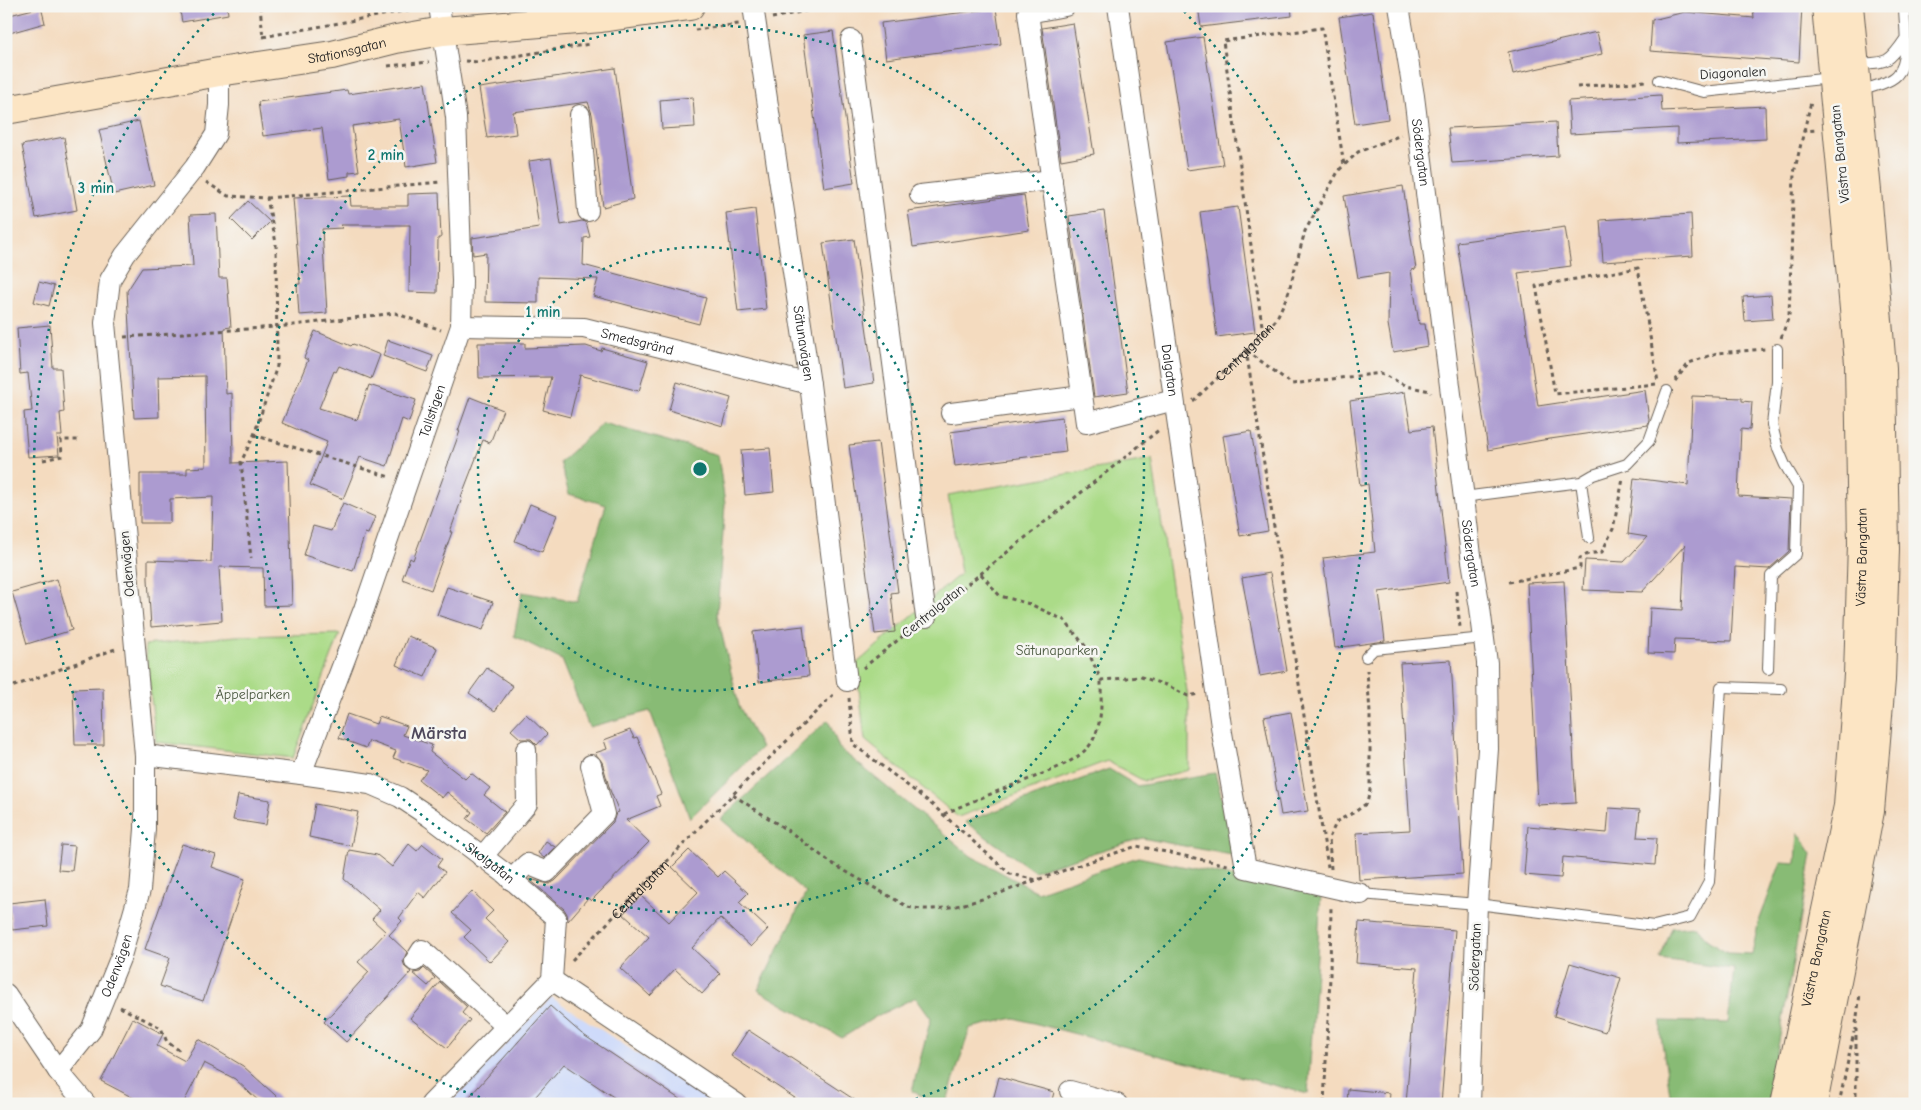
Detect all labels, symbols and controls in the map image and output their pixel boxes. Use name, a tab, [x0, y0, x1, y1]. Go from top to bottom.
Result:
street label: Stationsgatan	[306, 33, 388, 67]
street label: Diagonalen	[1699, 63, 1767, 83]
street label: Västra Bangatan	[1826, 104, 1854, 204]
street label: Södergatan	[1408, 118, 1434, 187]
text: 2 min	[368, 146, 404, 164]
text: 3 min	[78, 179, 114, 197]
text: 1 min	[526, 303, 560, 321]
street label: Sätunavägen	[790, 304, 818, 382]
street label: Centralgatan	[1211, 319, 1277, 385]
street label: Smedsgränd	[599, 324, 676, 358]
street label: Dalgatan	[1158, 343, 1182, 397]
street label: Tallstigen	[415, 382, 449, 440]
centre of rings	[691, 460, 709, 478]
street label: Västra Bangatan	[1852, 508, 1871, 607]
street label: Södergatan	[1458, 518, 1485, 588]
street label: Odenvägen	[116, 530, 138, 598]
street label: Centralgatan	[898, 580, 968, 642]
park label: Sätunaparken	[1016, 642, 1098, 659]
park label: Äppelparken	[216, 686, 290, 703]
district label: Märsta	[411, 722, 467, 744]
street label: Skolgatan	[462, 838, 518, 887]
street label: Centralgatan	[607, 856, 673, 923]
street label: Västra Bangatan	[1797, 908, 1834, 1008]
street label: Södergatan	[1465, 923, 1485, 991]
street label: Odenvägen	[97, 932, 135, 1000]

